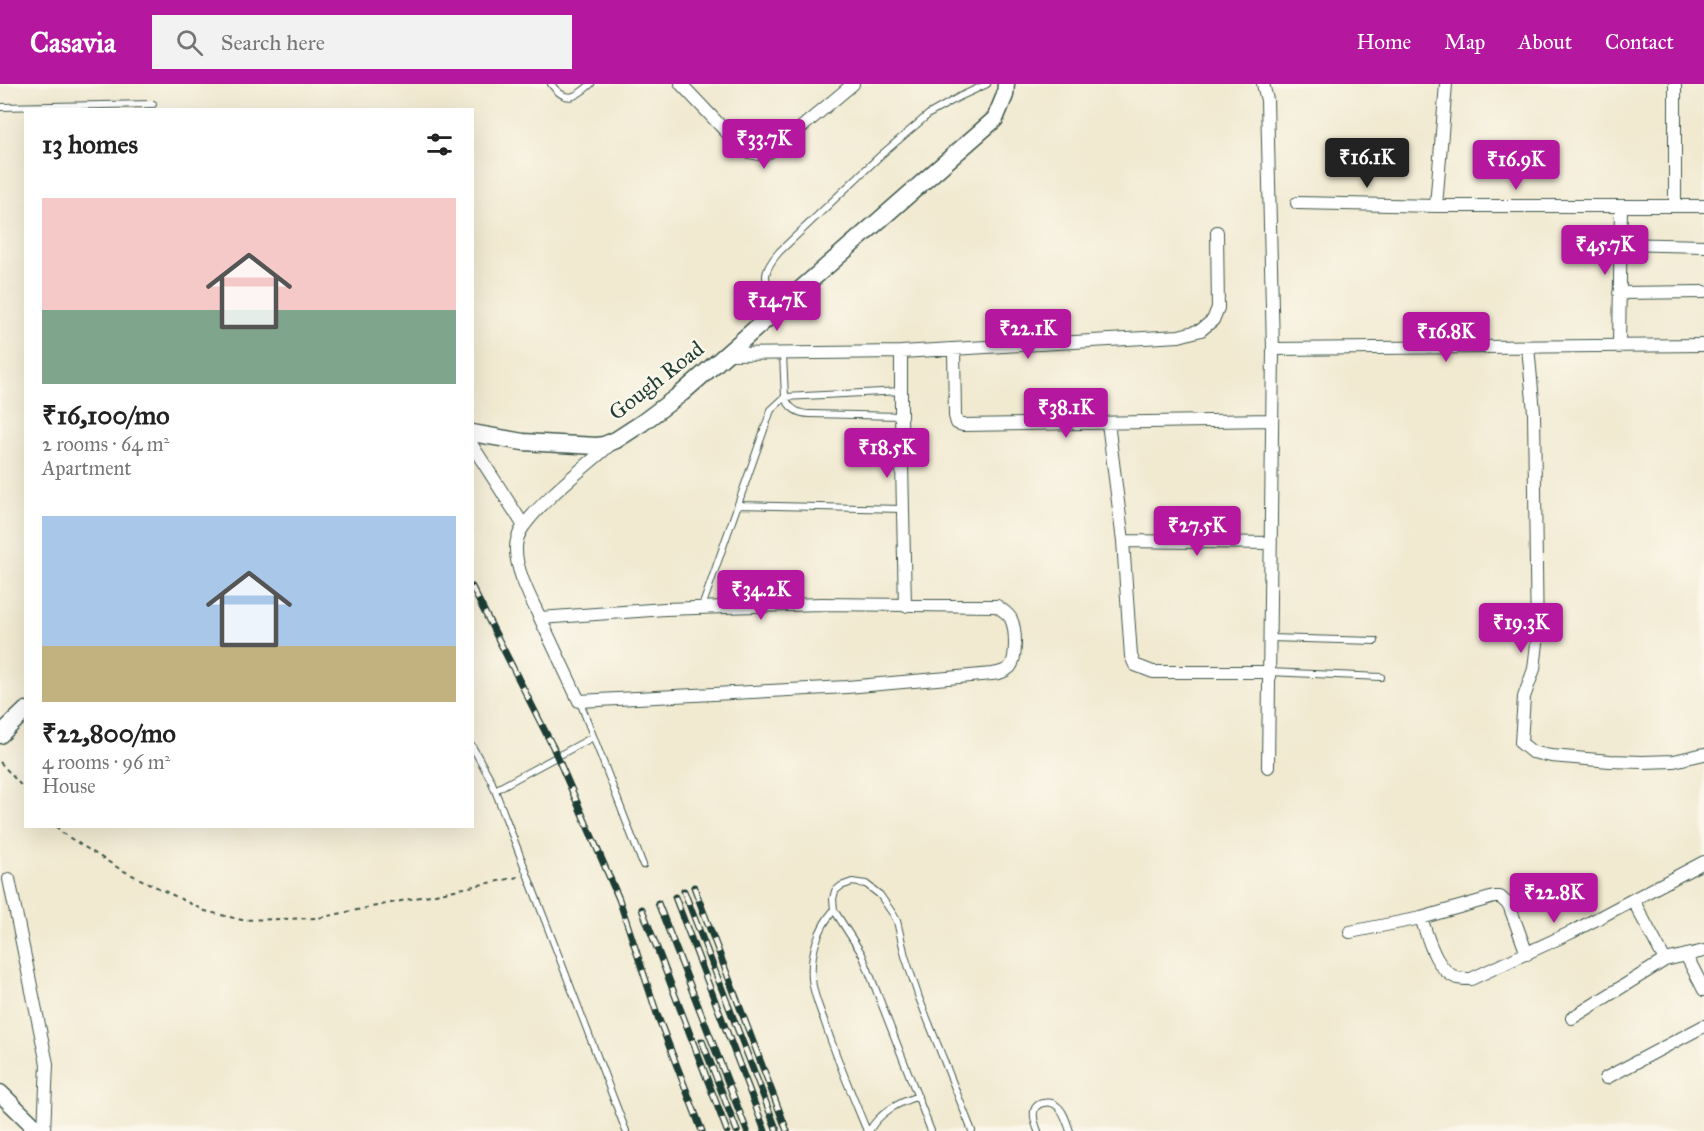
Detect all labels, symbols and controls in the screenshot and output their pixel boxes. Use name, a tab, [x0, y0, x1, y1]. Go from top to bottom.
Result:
search box	[152, 15, 572, 69]
text: Casavia	[30, 25, 116, 60]
icon: search	[173, 26, 206, 59]
text: Search here	[221, 29, 325, 56]
text: Home	[1356, 29, 1411, 55]
text: Map	[1444, 29, 1485, 55]
text: About	[1518, 29, 1572, 55]
text: Contact	[1605, 29, 1674, 55]
pin: ₹33.7K	[715, 119, 813, 170]
text: ₹33.7K	[736, 126, 792, 150]
text: 13 homes	[42, 128, 138, 160]
icon: filters	[423, 128, 456, 161]
pin: ₹16.1K	[1318, 138, 1416, 189]
pin: ₹16.9K	[1467, 140, 1565, 191]
text: ₹16.1K	[1339, 145, 1395, 169]
text: ₹16.9K	[1487, 147, 1545, 171]
pin: ₹45.7K	[1556, 225, 1654, 276]
text: ₹45.7K	[1575, 232, 1635, 256]
icon: home	[195, 237, 303, 345]
pin: ₹14.7K	[728, 281, 826, 332]
text: ₹14.7K	[748, 288, 806, 312]
pin: ₹22.1K	[979, 309, 1077, 360]
pin: ₹16.8K	[1397, 312, 1495, 363]
text: ₹22.1K	[999, 316, 1057, 340]
text: ₹16.8K	[1417, 319, 1475, 343]
street label: Gough Road	[603, 335, 709, 426]
pin: ₹38.1K	[1017, 388, 1115, 439]
text: ₹38.1K	[1038, 395, 1094, 419]
text: ₹16,100/mo	[42, 399, 170, 431]
pin: ₹18.5K	[838, 428, 936, 479]
text: 2 rooms · 64 m²	[42, 432, 169, 456]
text: ₹18.5K	[858, 435, 916, 459]
text: Apartment	[42, 456, 131, 480]
pin: ₹27.5K	[1148, 506, 1246, 557]
text: ₹27.5K	[1168, 513, 1226, 537]
icon: home	[195, 555, 303, 663]
pin: ₹34.2K	[712, 570, 810, 621]
text: ₹34.2K	[731, 577, 791, 601]
pin: ₹19.3K	[1472, 603, 1570, 654]
text: ₹19.3K	[1493, 610, 1549, 634]
text: ₹22,800/mo	[42, 717, 176, 749]
text: 4 rooms · 96 m²	[42, 750, 170, 774]
text: House	[42, 774, 96, 798]
pin: ₹22.8K	[1505, 873, 1603, 924]
text: ₹22.8K	[1524, 880, 1584, 904]

